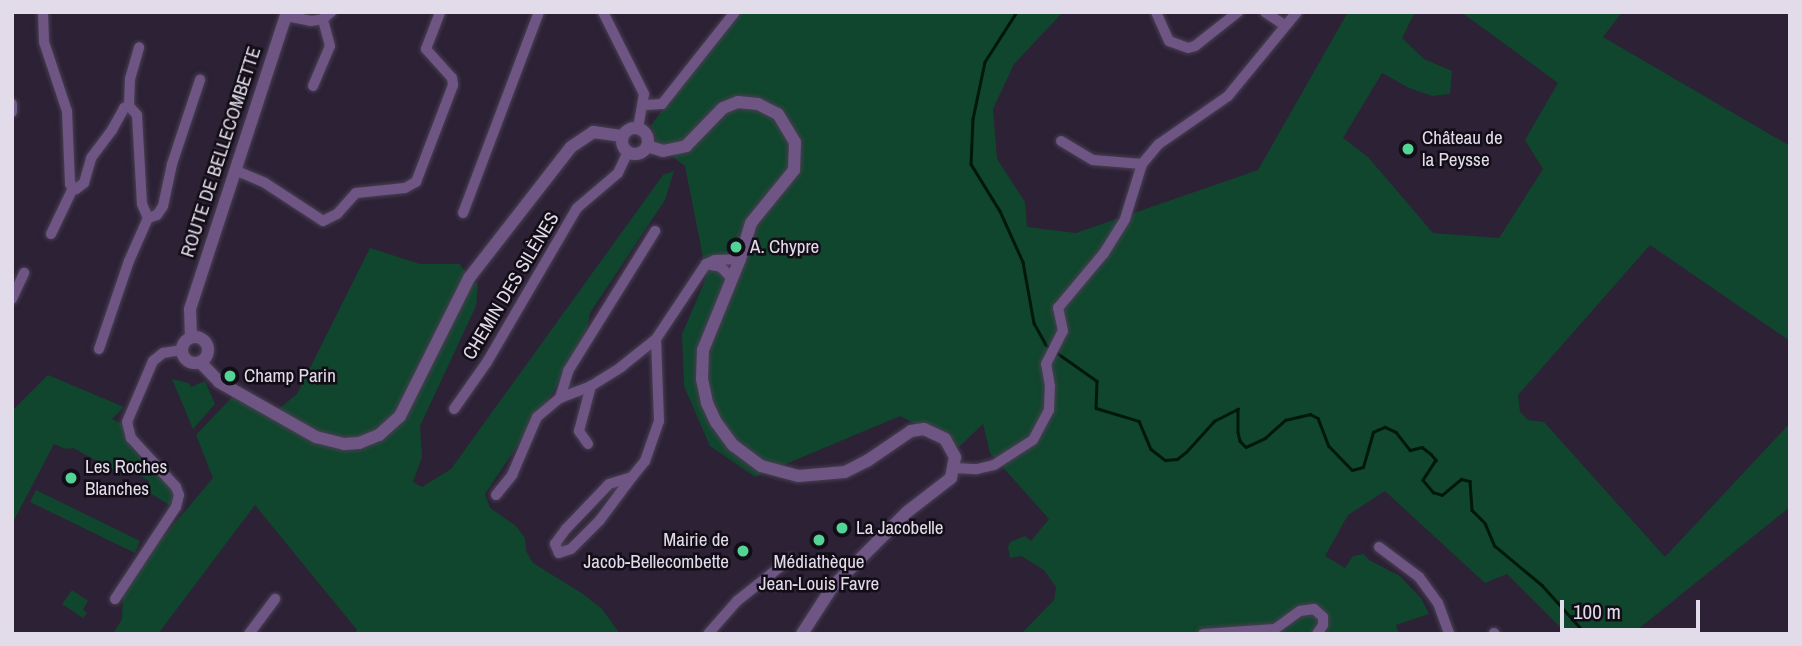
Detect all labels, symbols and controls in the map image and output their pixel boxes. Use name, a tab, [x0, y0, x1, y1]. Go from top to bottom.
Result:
street label: ROUTE DE BELLECOMBETTE	[176, 44, 266, 260]
place label: Château de la Peysse	[1422, 127, 1503, 171]
marker: Château de la Peysse	[1400, 141, 1416, 157]
street label: CHEMIN DES SILÈNES	[458, 208, 564, 364]
place label: A. Chypre	[750, 236, 819, 258]
marker: A. Chypre	[728, 239, 744, 255]
place label: Champ Parin	[244, 365, 336, 387]
marker: Champ Parin	[222, 368, 238, 384]
place label: Les Roches Blanches	[85, 456, 167, 500]
marker: Les Roches Blanches	[63, 470, 79, 486]
place label: La Jacobelle	[856, 517, 943, 539]
marker: La Jacobelle	[834, 520, 850, 536]
place label: Mairie de Jacob-Bellecombette	[584, 529, 729, 573]
marker: Médiathèque Jean-Louis Favre	[811, 532, 827, 548]
marker: Mairie de Jacob-Bellecombette	[735, 543, 751, 559]
place label: Médiathèque Jean-Louis Favre	[759, 551, 879, 595]
scale bar	[1564, 586, 1704, 630]
text: 100 m	[1573, 597, 1621, 626]

